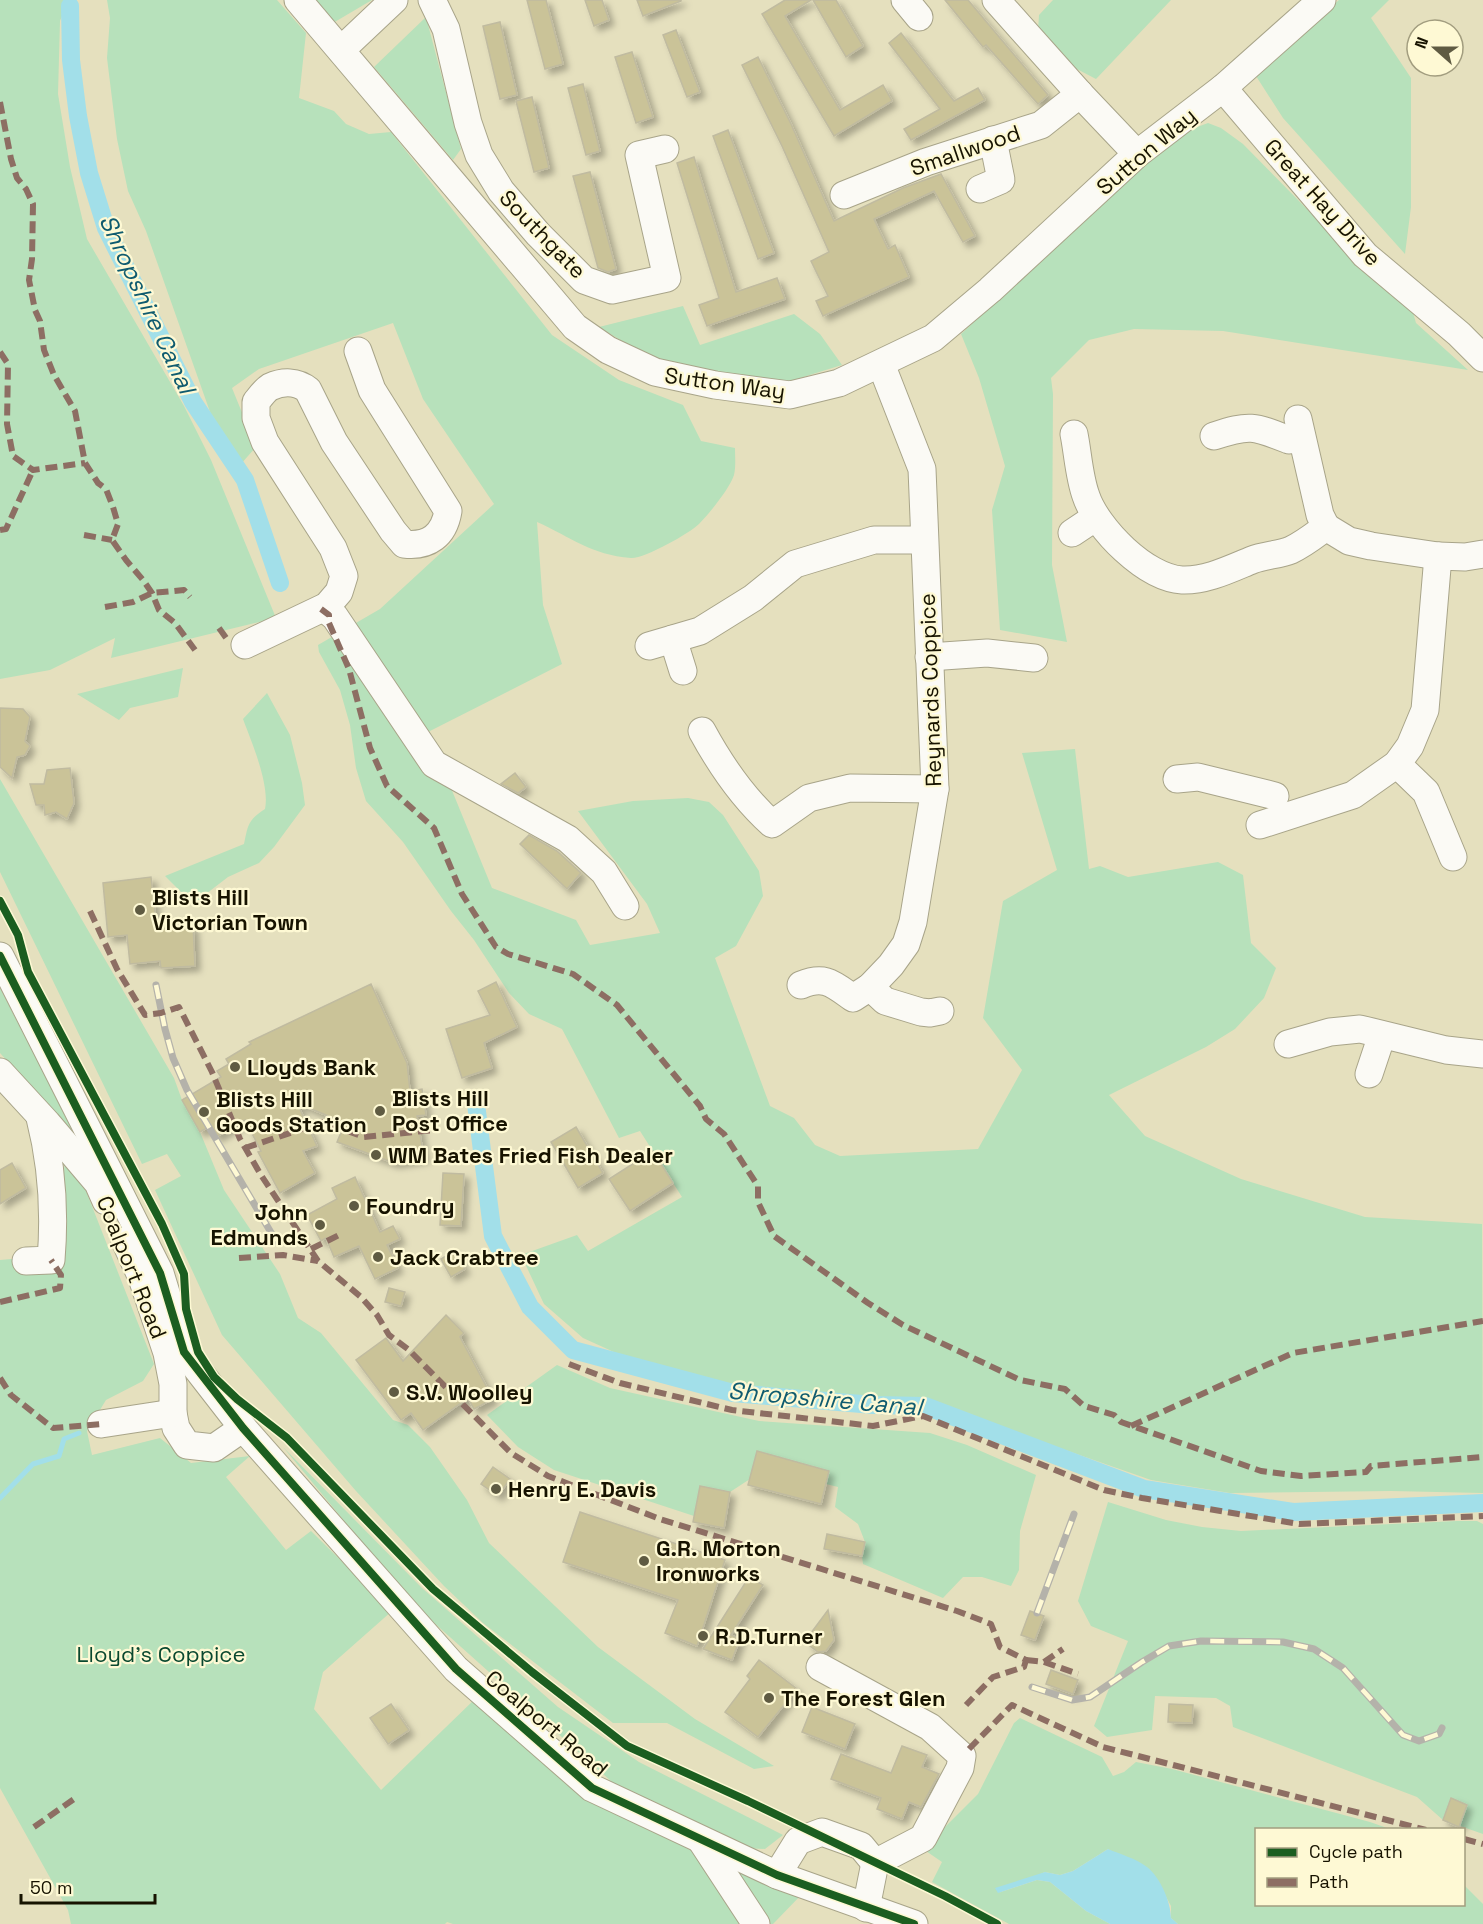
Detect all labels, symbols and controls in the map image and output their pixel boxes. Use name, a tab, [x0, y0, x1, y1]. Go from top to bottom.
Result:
north arrow	[1405, 18, 1465, 78]
text: N	[1410, 34, 1433, 52]
street label: Sutton Way	[1090, 101, 1202, 201]
street label: Smallwood	[906, 118, 1024, 182]
street label: Great Hay Drive	[1258, 133, 1388, 271]
street label: Southgate	[494, 184, 592, 284]
water label: Shropshire Canal	[92, 209, 204, 401]
street label: Sutton Way	[663, 361, 787, 405]
street label: Reynards Coppice	[913, 593, 947, 787]
place label: Blists Hill Victorian Town	[152, 883, 308, 936]
marker: Blists Hill Victorian Town	[133, 903, 147, 917]
place label: Lloyds Bank	[247, 1053, 377, 1081]
marker: Lloyds Bank	[228, 1060, 242, 1074]
place label: Blists Hill Post Office	[392, 1084, 508, 1137]
place label: Blists Hill Goods Station	[216, 1085, 367, 1138]
marker: Blists Hill Post Office	[373, 1104, 387, 1118]
marker: Blists Hill Goods Station	[197, 1105, 211, 1119]
place label: WM Bates Fried Fish Dealer	[388, 1141, 673, 1169]
marker: WM Bates Fried Fish Dealer	[369, 1148, 383, 1162]
street label: Coalport Road	[91, 1191, 173, 1343]
place label: Foundry	[366, 1192, 455, 1220]
place label: John Edmunds	[210, 1198, 308, 1251]
marker: Foundry	[347, 1199, 361, 1213]
marker: John Edmunds	[313, 1218, 327, 1232]
place label: Jack Crabtree	[390, 1243, 539, 1271]
marker: Jack Crabtree	[371, 1250, 385, 1264]
water label: Shropshire Canal	[727, 1375, 926, 1423]
place label: S.V. Woolley	[406, 1378, 532, 1406]
marker: S.V. Woolley	[387, 1385, 401, 1399]
place label: Henry E. Davis	[508, 1475, 656, 1503]
marker: Henry E. Davis	[489, 1482, 503, 1496]
place label: G.R. Morton Ironworks	[656, 1534, 781, 1587]
marker: G.R. Morton Ironworks	[637, 1554, 651, 1568]
place label: R.D.Turner	[715, 1622, 823, 1650]
marker: R.D.Turner	[696, 1629, 710, 1643]
park label: Lloyd's Coppice	[77, 1640, 245, 1668]
street label: Coalport Road	[480, 1664, 614, 1782]
place label: The Forest Glen	[781, 1684, 946, 1712]
marker: The Forest Glen	[762, 1691, 776, 1705]
legend	[1255, 1828, 1465, 1906]
text: Cycle path	[1309, 1840, 1403, 1863]
scale bar	[21, 1867, 154, 1905]
text: Path	[1309, 1870, 1349, 1893]
text: 50 m	[30, 1876, 72, 1899]

